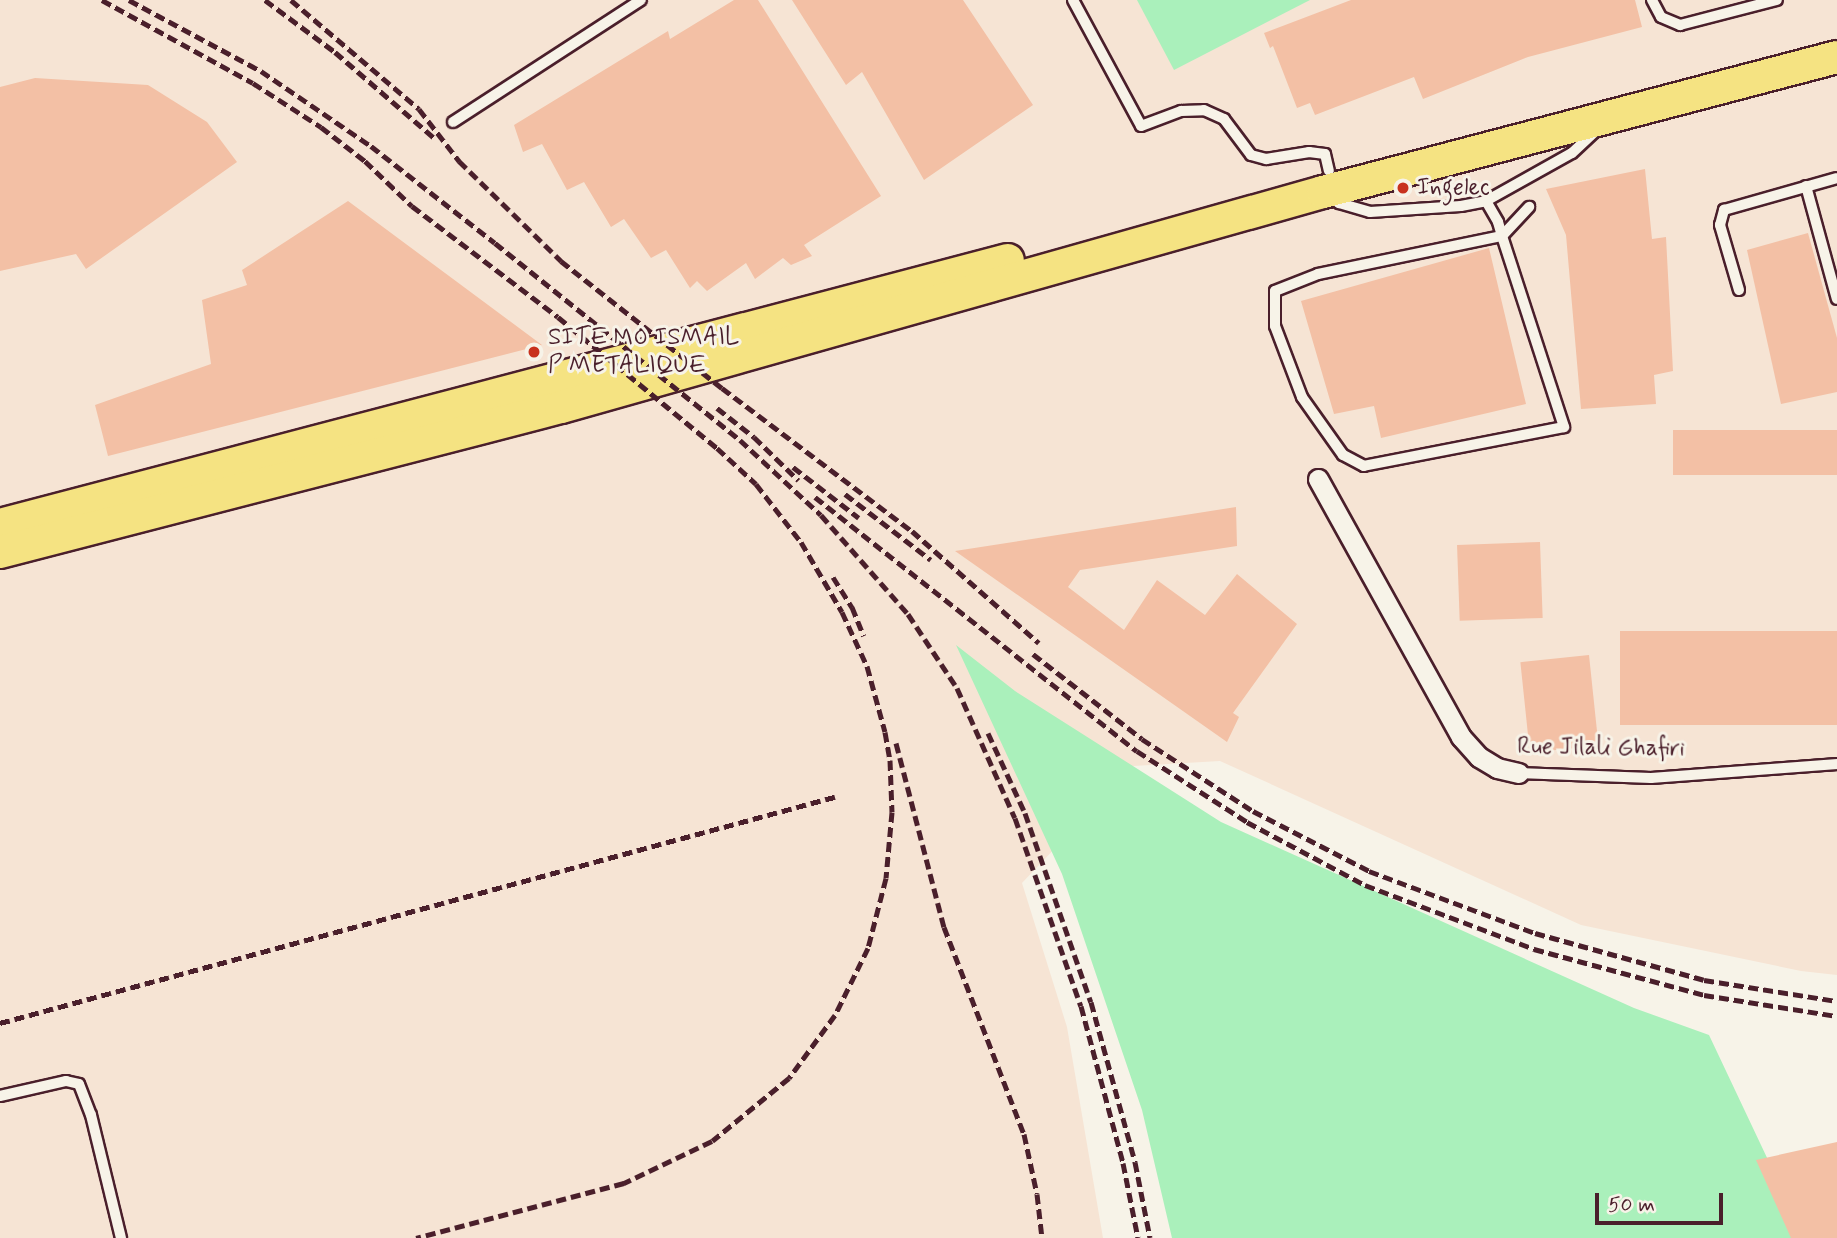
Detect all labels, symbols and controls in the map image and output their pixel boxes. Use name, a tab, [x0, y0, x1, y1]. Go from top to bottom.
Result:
place label: Ingelec	[1417, 174, 1490, 202]
marker: Ingelec	[1395, 180, 1411, 196]
place label: SITE MO ISMAIL P METALIQUE	[548, 324, 743, 380]
marker: SITE MO ISMAIL P METALIQUE	[526, 344, 542, 360]
street label: Rue Jilali Ghafiri	[1517, 732, 1685, 764]
scale bar	[1599, 1178, 1727, 1222]
text: 50 m	[1608, 1191, 1655, 1219]

